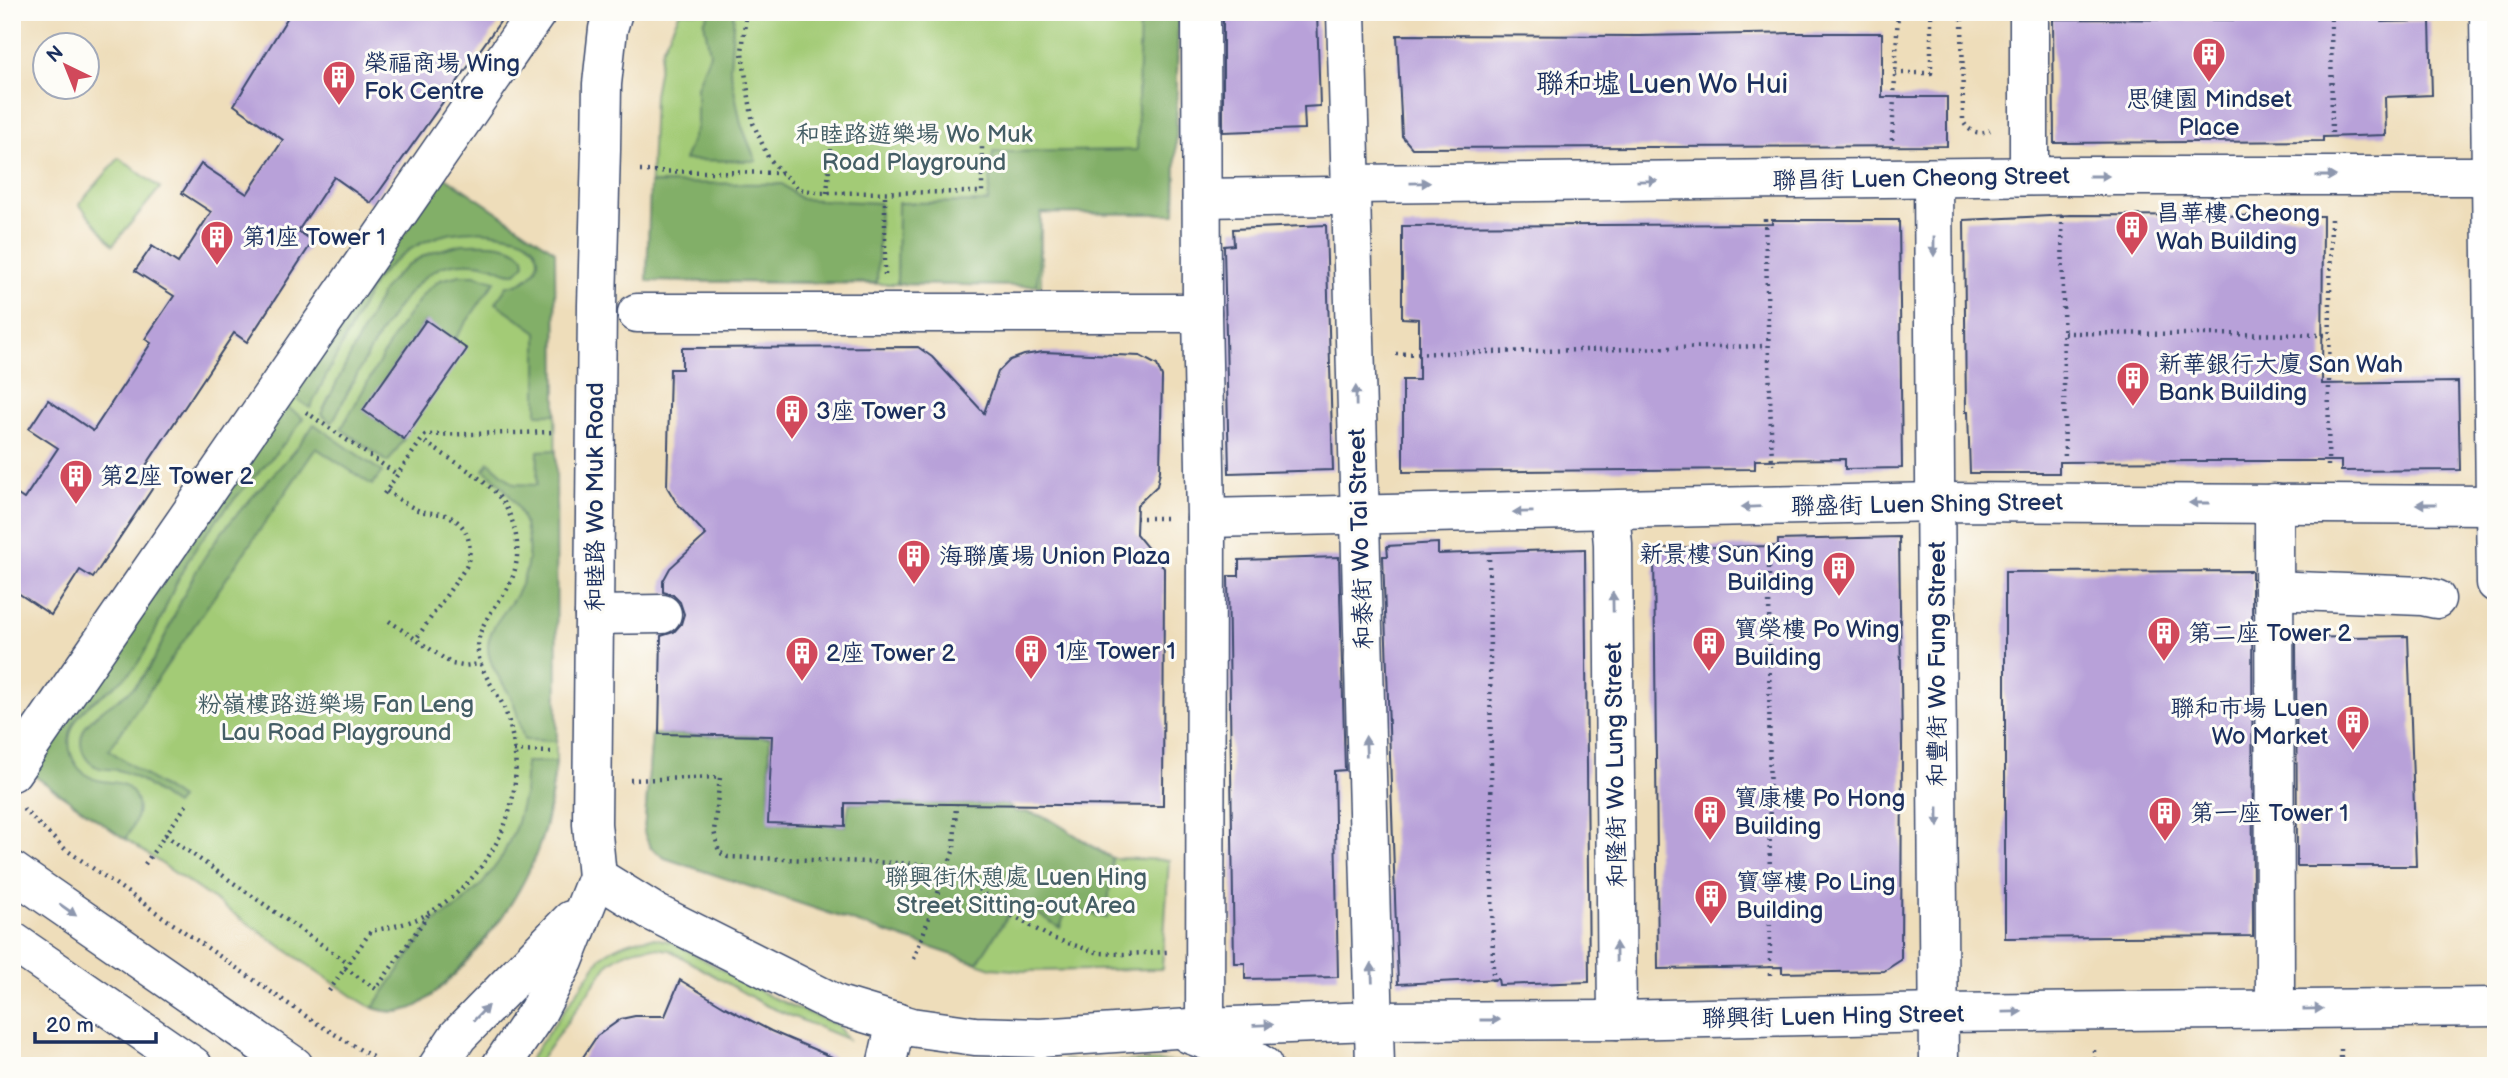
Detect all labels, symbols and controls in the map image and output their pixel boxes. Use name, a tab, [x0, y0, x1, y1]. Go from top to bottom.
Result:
north arrow	[32, 32, 102, 102]
building icon: 思健園 Mindset Place	[2190, 35, 2228, 84]
text: N	[42, 41, 68, 68]
place label: 榮福商場 Wing Fok Centre	[364, 49, 520, 106]
building icon: 榮福商場 Wing Fok Centre	[320, 58, 358, 107]
district label: 聯和墟 Luen Wo Hui	[1536, 68, 1788, 101]
place label: 思健園 Mindset Place	[2126, 85, 2292, 142]
park label: 和睦路遊樂場 Wo Muk Road Playground	[796, 120, 1033, 177]
street label: 聯昌街 Luen Cheong Street	[1772, 161, 2071, 196]
one-way arrow	[2088, 170, 2110, 182]
one-way arrow	[2316, 170, 2338, 182]
one-way arrow	[1637, 175, 1659, 187]
one-way arrow	[1409, 177, 1431, 189]
place label: 昌華樓 Cheong Wah Building	[2156, 199, 2320, 256]
building icon: 昌華樓 Cheong Wah Building	[2113, 208, 2151, 257]
building icon: 第1座 Tower 1	[198, 218, 236, 267]
place label: 第1座 Tower 1	[242, 223, 386, 252]
one-way arrow	[1928, 236, 1939, 258]
place label: 新華銀行大廈 San Wah Bank Building	[2158, 350, 2403, 407]
building icon: 新華銀行大廈 San Wah Bank Building	[2114, 359, 2152, 408]
street label: 和睦路 Wo Muk Road	[581, 382, 610, 612]
one-way arrow	[1351, 385, 1362, 407]
building icon: 3座 Tower 3	[773, 392, 811, 441]
place label: 3座 Tower 3	[816, 397, 947, 426]
street label: 和泰街 Wo Tai Street	[1342, 427, 1379, 650]
building icon: 第2座 Tower 2	[57, 457, 95, 506]
place label: 第2座 Tower 2	[100, 462, 254, 491]
street label: 聯盛街 Luen Shing Street	[1791, 488, 2064, 521]
one-way arrow	[2187, 497, 2209, 509]
one-way arrow	[2415, 498, 2437, 510]
one-way arrow	[1740, 501, 1762, 513]
one-way arrow	[1512, 507, 1534, 518]
building icon: 海聯廣場 Union Plaza	[895, 537, 933, 586]
place label: 新景樓 Sun King Building	[1639, 540, 1814, 597]
street label: 和豐街 Wo Fung Street	[1923, 540, 1952, 787]
place label: 海聯廣場 Union Plaza	[939, 542, 1170, 571]
building icon: 新景樓 Sun King Building	[1820, 549, 1858, 598]
one-way arrow	[1607, 591, 1619, 613]
building icon: 第二座 Tower 2	[2145, 614, 2183, 663]
place label: 寶榮樓 Po Wing Building	[1734, 615, 1900, 672]
place label: 第二座 Tower 2	[2188, 619, 2351, 648]
building icon: 寶榮樓 Po Wing Building	[1690, 624, 1728, 673]
building icon: 1座 Tower 1	[1012, 632, 1050, 681]
building icon: 2座 Tower 2	[783, 634, 821, 683]
place label: 1座 Tower 1	[1056, 637, 1176, 666]
place label: 2座 Tower 2	[826, 639, 956, 668]
street label: 和隆街 Wo Lung Street	[1599, 641, 1632, 888]
park label: 粉嶺樓路遊樂場 Fan Leng Lau Road Playground	[198, 690, 474, 747]
place label: 聯和市場 Luen Wo Market	[2171, 694, 2329, 751]
building icon: 聯和市場 Luen Wo Market	[2334, 703, 2372, 752]
one-way arrow	[1360, 734, 1371, 756]
place label: 寶康樓 Po Hong Building	[1734, 784, 1905, 841]
building icon: 寶康樓 Po Hong Building	[1691, 793, 1729, 842]
building icon: 第一座 Tower 1	[2146, 794, 2184, 843]
place label: 第一座 Tower 1	[2190, 799, 2348, 828]
one-way arrow	[1932, 806, 1943, 828]
park label: 聯興街休憩處 Luen Hing Street Sitting-out Area	[885, 863, 1147, 920]
place label: 寶寧樓 Po Ling Building	[1736, 868, 1896, 925]
building icon: 寶寧樓 Po Ling Building	[1692, 877, 1730, 926]
one-way arrow	[59, 903, 77, 917]
one-way arrow	[1611, 941, 1622, 963]
one-way arrow	[1366, 962, 1378, 984]
street label: 聯興街 Luen Hing Street	[1702, 1000, 1965, 1033]
scale bar	[35, 1001, 156, 1045]
one-way arrow	[2302, 1003, 2324, 1015]
one-way arrow	[472, 1005, 488, 1022]
one-way arrow	[2001, 1007, 2023, 1018]
text: 20 m	[46, 1013, 94, 1038]
one-way arrow	[1480, 1014, 1502, 1026]
one-way arrow	[1252, 1019, 1274, 1030]

